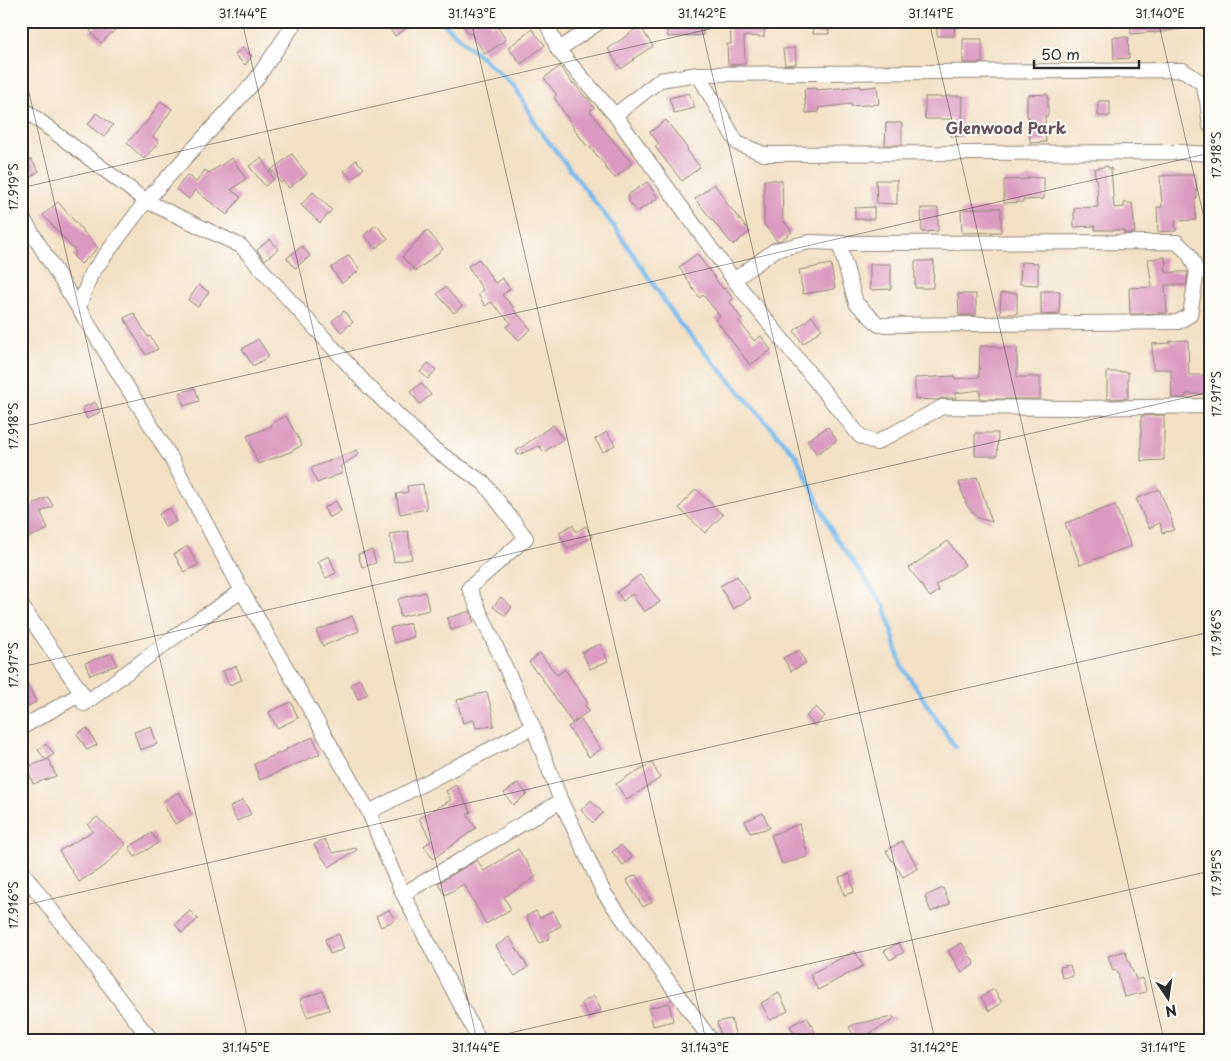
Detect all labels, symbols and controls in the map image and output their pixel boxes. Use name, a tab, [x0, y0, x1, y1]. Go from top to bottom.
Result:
text: 31.144°E	[219, 4, 267, 22]
text: 31.143°E	[448, 4, 496, 22]
text: 31.142°E	[678, 4, 726, 22]
text: 31.141°E	[908, 4, 954, 22]
text: 31.140°E	[1135, 4, 1185, 22]
scale bar	[1034, 38, 1138, 70]
text: 50 m	[1041, 42, 1080, 65]
district label: Glenwood Park	[946, 115, 1067, 139]
text: 17.918°S	[1207, 132, 1225, 179]
text: 17.919°S	[4, 163, 22, 211]
text: 17.917°S	[1207, 371, 1225, 417]
text: 17.918°S	[4, 403, 22, 450]
text: 17.916°S	[1207, 609, 1225, 657]
text: 17.917°S	[4, 642, 22, 688]
text: 17.915°S	[1207, 849, 1225, 897]
text: 17.916°S	[4, 881, 22, 929]
north arrow	[1144, 974, 1194, 1024]
text: N	[1163, 1000, 1179, 1023]
text: 31.145°E	[222, 1038, 270, 1056]
text: 31.144°E	[452, 1038, 500, 1056]
text: 31.143°E	[681, 1038, 729, 1056]
text: 31.142°E	[910, 1038, 958, 1056]
text: 31.141°E	[1140, 1038, 1186, 1056]

